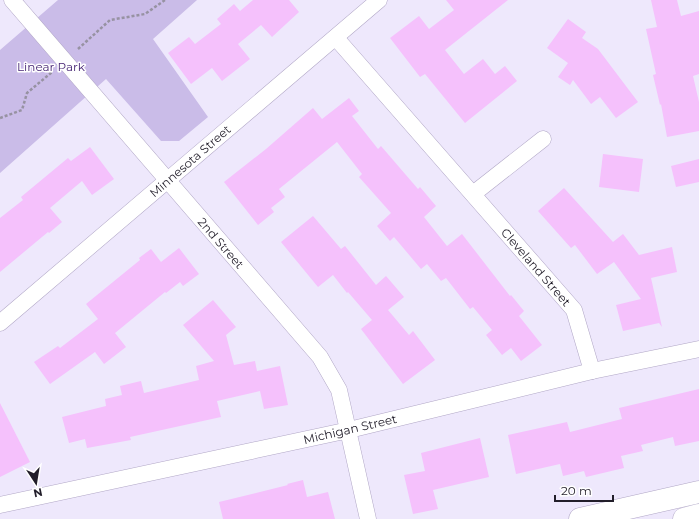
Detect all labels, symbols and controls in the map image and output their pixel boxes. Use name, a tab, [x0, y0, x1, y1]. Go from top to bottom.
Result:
park label: Linear Park	[17, 59, 86, 74]
street label: Minnesota Street	[146, 122, 234, 200]
street label: 2nd Street	[195, 214, 247, 272]
street label: Cleveland Street	[498, 225, 574, 309]
street label: Michigan Street	[302, 411, 398, 447]
north arrow	[16, 463, 56, 503]
scale bar	[555, 477, 613, 503]
text: 20 m	[561, 483, 592, 498]
text: N	[32, 485, 44, 501]

